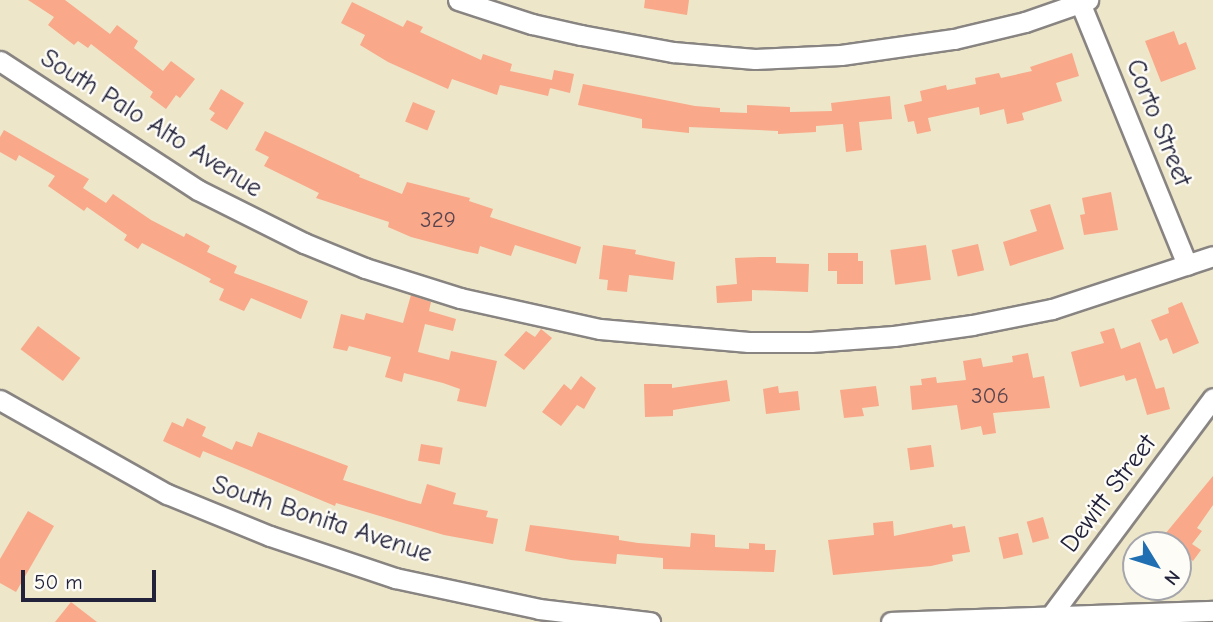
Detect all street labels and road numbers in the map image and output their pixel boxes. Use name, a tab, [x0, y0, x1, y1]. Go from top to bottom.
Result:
street label: South Palo Alto Avenue	[34, 43, 268, 205]
street label: Corto Street	[1118, 55, 1198, 191]
street label: Dewitt Street	[1055, 429, 1163, 559]
street label: South Bonita Avenue	[208, 470, 436, 570]

